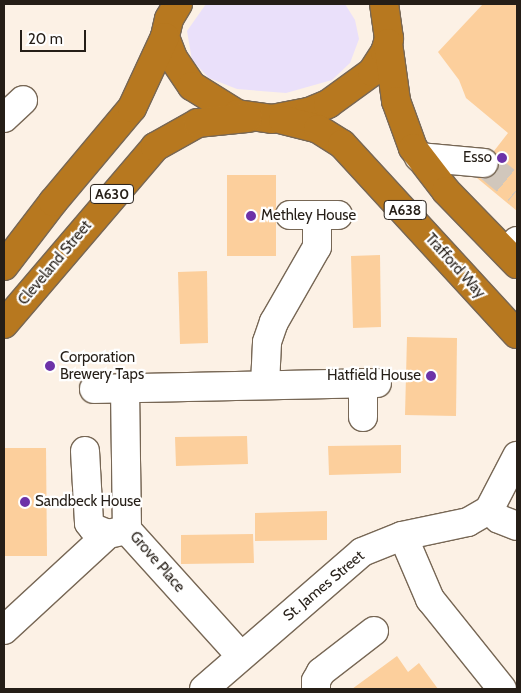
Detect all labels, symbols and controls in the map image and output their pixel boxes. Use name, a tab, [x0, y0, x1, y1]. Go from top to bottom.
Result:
scale bar	[22, 20, 89, 52]
text: 20 m	[28, 30, 63, 48]
place label: Esso	[463, 149, 492, 167]
marker: Esso	[496, 152, 508, 164]
road number: A630	[90, 182, 134, 205]
road number: A638	[382, 198, 428, 222]
place label: Methley House	[261, 207, 356, 225]
marker: Methley House	[245, 210, 257, 222]
street label: Cleveland Street	[14, 217, 96, 309]
street label: Trafford Way	[421, 230, 489, 302]
place label: Corporation Brewery Taps	[60, 348, 144, 383]
marker: Corporation Brewery Taps	[44, 360, 56, 372]
place label: Hatfield House	[327, 367, 421, 385]
marker: Hatfield House	[425, 370, 437, 382]
place label: Sandbeck House	[35, 493, 141, 511]
marker: Sandbeck House	[19, 496, 31, 508]
street label: Grove Place	[126, 528, 188, 596]
street label: St. James Street	[280, 547, 368, 625]

